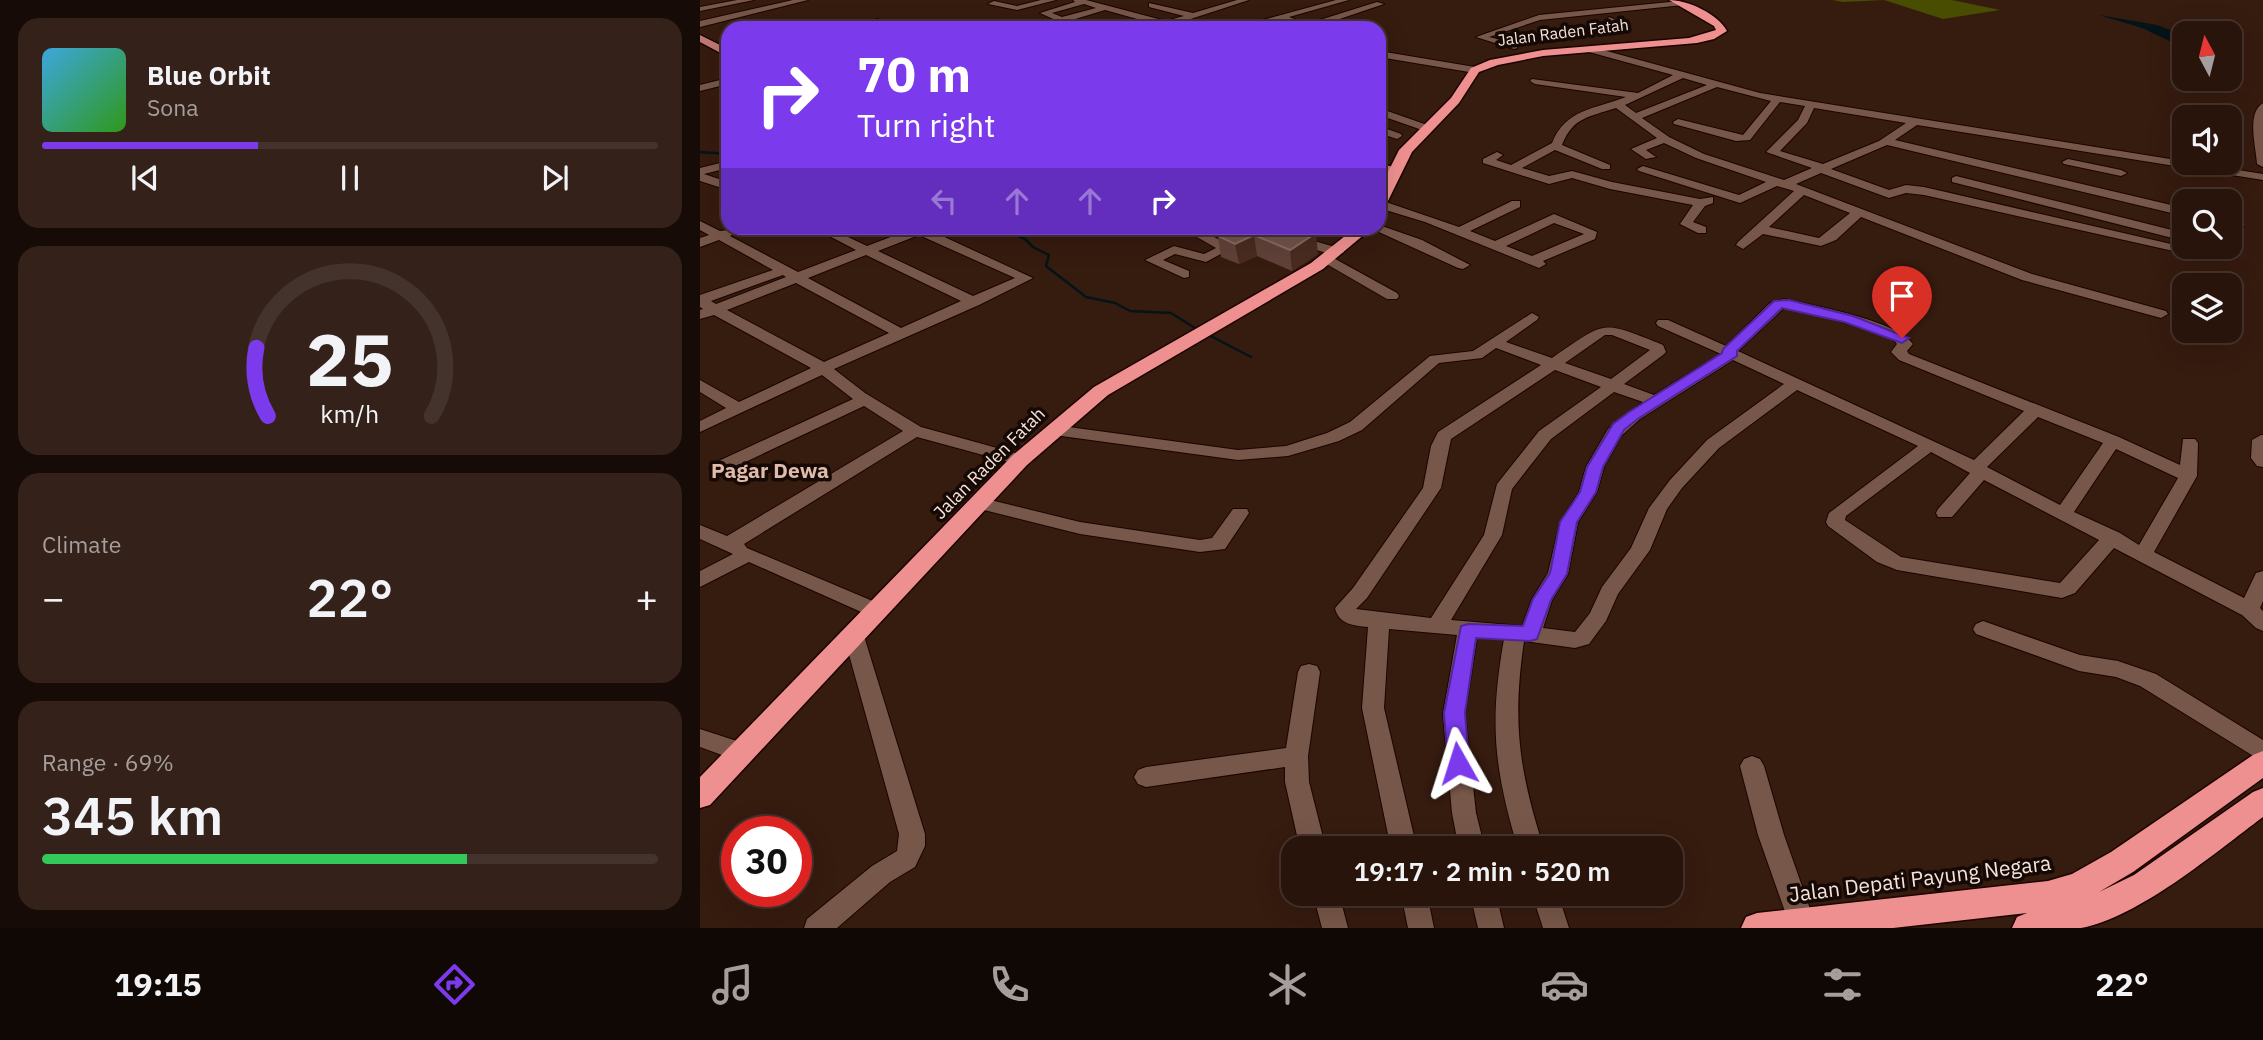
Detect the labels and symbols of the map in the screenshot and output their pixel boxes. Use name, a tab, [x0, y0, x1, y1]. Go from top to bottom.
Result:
street label: Jalan Raden Fatah	[1496, 14, 1630, 50]
north arrow	[2172, 21, 2242, 91]
pin	[1872, 266, 1932, 338]
street label: Jalan Raden Fatah	[928, 402, 1050, 524]
district label: Pagar Dewa	[711, 456, 829, 484]
position arrow	[1421, 726, 1495, 800]
speed limit sign: 30	[721, 816, 812, 907]
street label: Jalan Depati Payung Negara	[1787, 848, 2053, 908]

